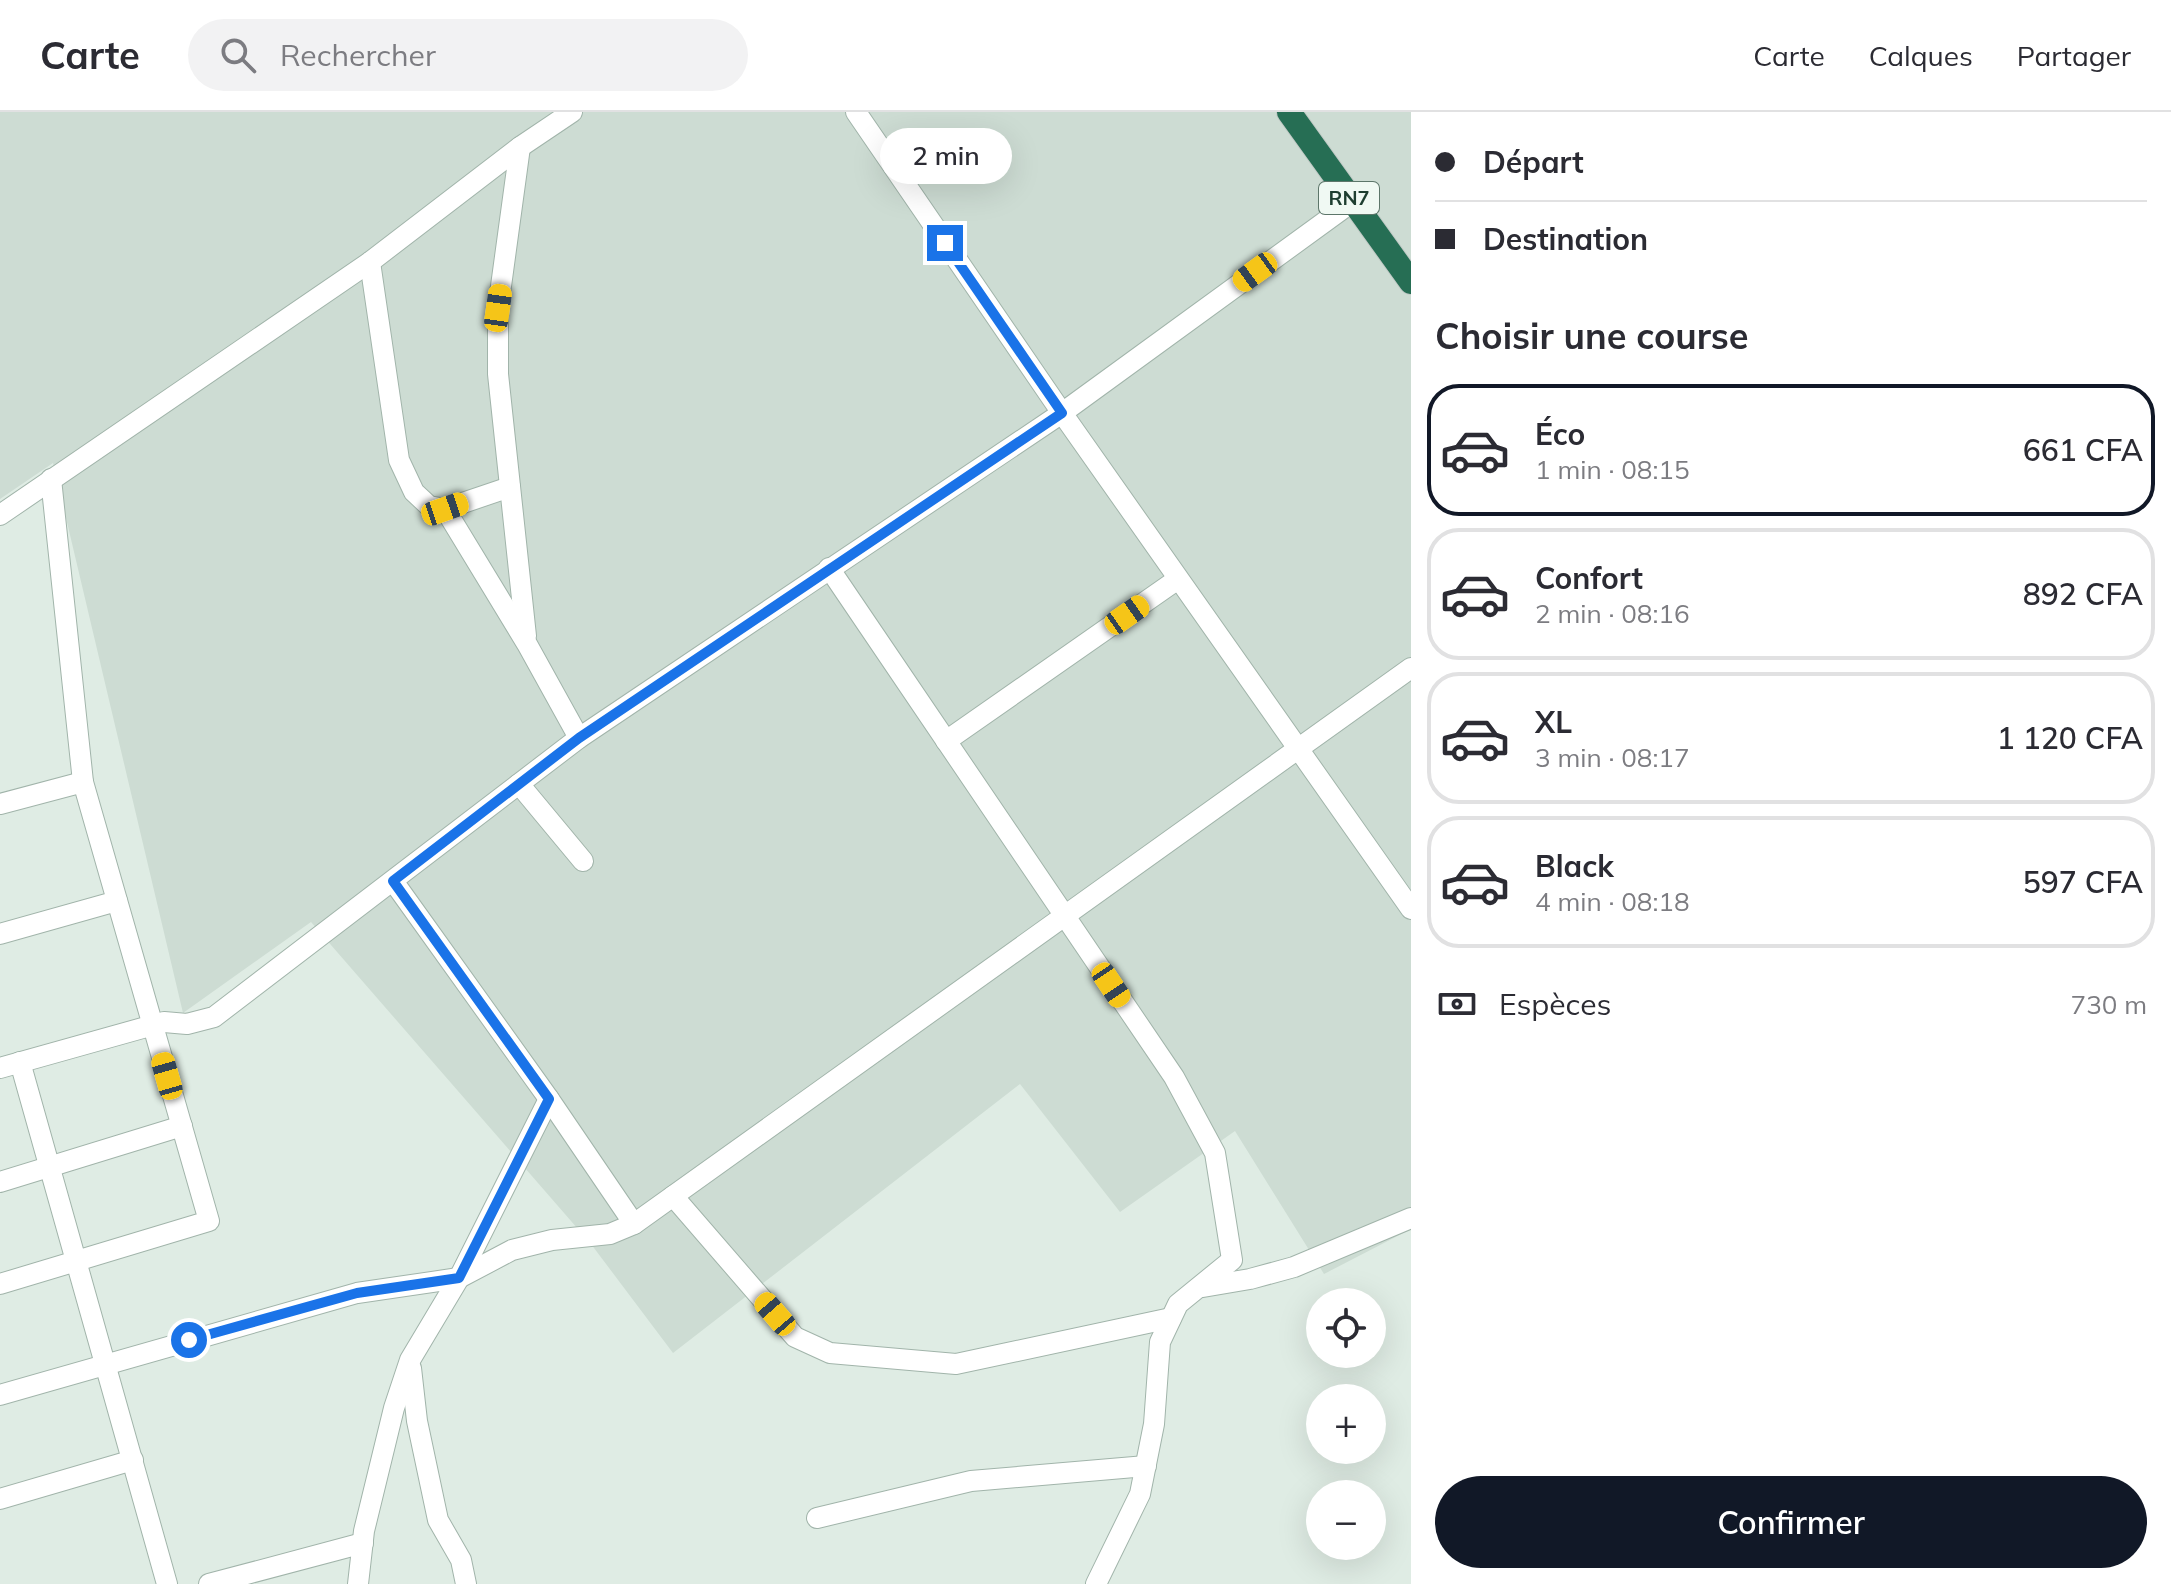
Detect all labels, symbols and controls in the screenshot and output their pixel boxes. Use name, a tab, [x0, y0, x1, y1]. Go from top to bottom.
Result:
search box	[188, 19, 748, 91]
text: Carte	[40, 31, 140, 79]
icon: search	[216, 33, 260, 77]
text: Rechercher	[280, 36, 436, 74]
text: Carte	[1753, 38, 1825, 73]
text: Calques	[1869, 38, 1973, 73]
text: Partager	[2017, 38, 2131, 73]
callout: 2 min	[879, 127, 1011, 183]
text: 2 min	[912, 139, 980, 172]
text: Départ	[1483, 143, 1584, 181]
road number: RN7	[1319, 182, 1379, 214]
text: Destination	[1483, 220, 1648, 258]
route end	[927, 225, 963, 261]
car	[1229, 248, 1281, 296]
car	[483, 283, 513, 333]
text: Choisir une course	[1435, 313, 1749, 358]
icon: car	[1439, 414, 1511, 486]
text: Éco	[1535, 415, 1585, 453]
text: 661 CFA	[2023, 431, 2143, 469]
text: 1 min · 08:15	[1535, 453, 1690, 486]
car	[418, 490, 472, 528]
icon: car	[1439, 558, 1511, 630]
text: Confort	[1535, 559, 1643, 597]
text: 892 CFA	[2023, 575, 2143, 613]
car	[1100, 591, 1154, 639]
text: 2 min · 08:16	[1535, 597, 1690, 630]
icon: car	[1439, 702, 1511, 774]
text: XL	[1535, 703, 1572, 741]
text: 1 120 CFA	[1997, 719, 2143, 757]
text: 3 min · 08:17	[1535, 741, 1690, 774]
icon: car	[1439, 846, 1511, 918]
text: Black	[1535, 847, 1614, 885]
text: 597 CFA	[2023, 863, 2143, 901]
text: 4 min · 08:18	[1535, 885, 1690, 918]
car	[1088, 958, 1134, 1012]
icon: cash	[1435, 982, 1479, 1026]
text: Espèces	[1499, 985, 1611, 1023]
text: 730 m	[2071, 988, 2147, 1021]
car	[149, 1050, 185, 1102]
car	[750, 1288, 800, 1340]
map controls	[1306, 1288, 1386, 1560]
button: locate	[1306, 1288, 1386, 1368]
route start	[171, 1322, 207, 1358]
button: +	[1306, 1384, 1386, 1464]
button: Confirmer	[1435, 1476, 2147, 1568]
button: −	[1306, 1480, 1386, 1560]

